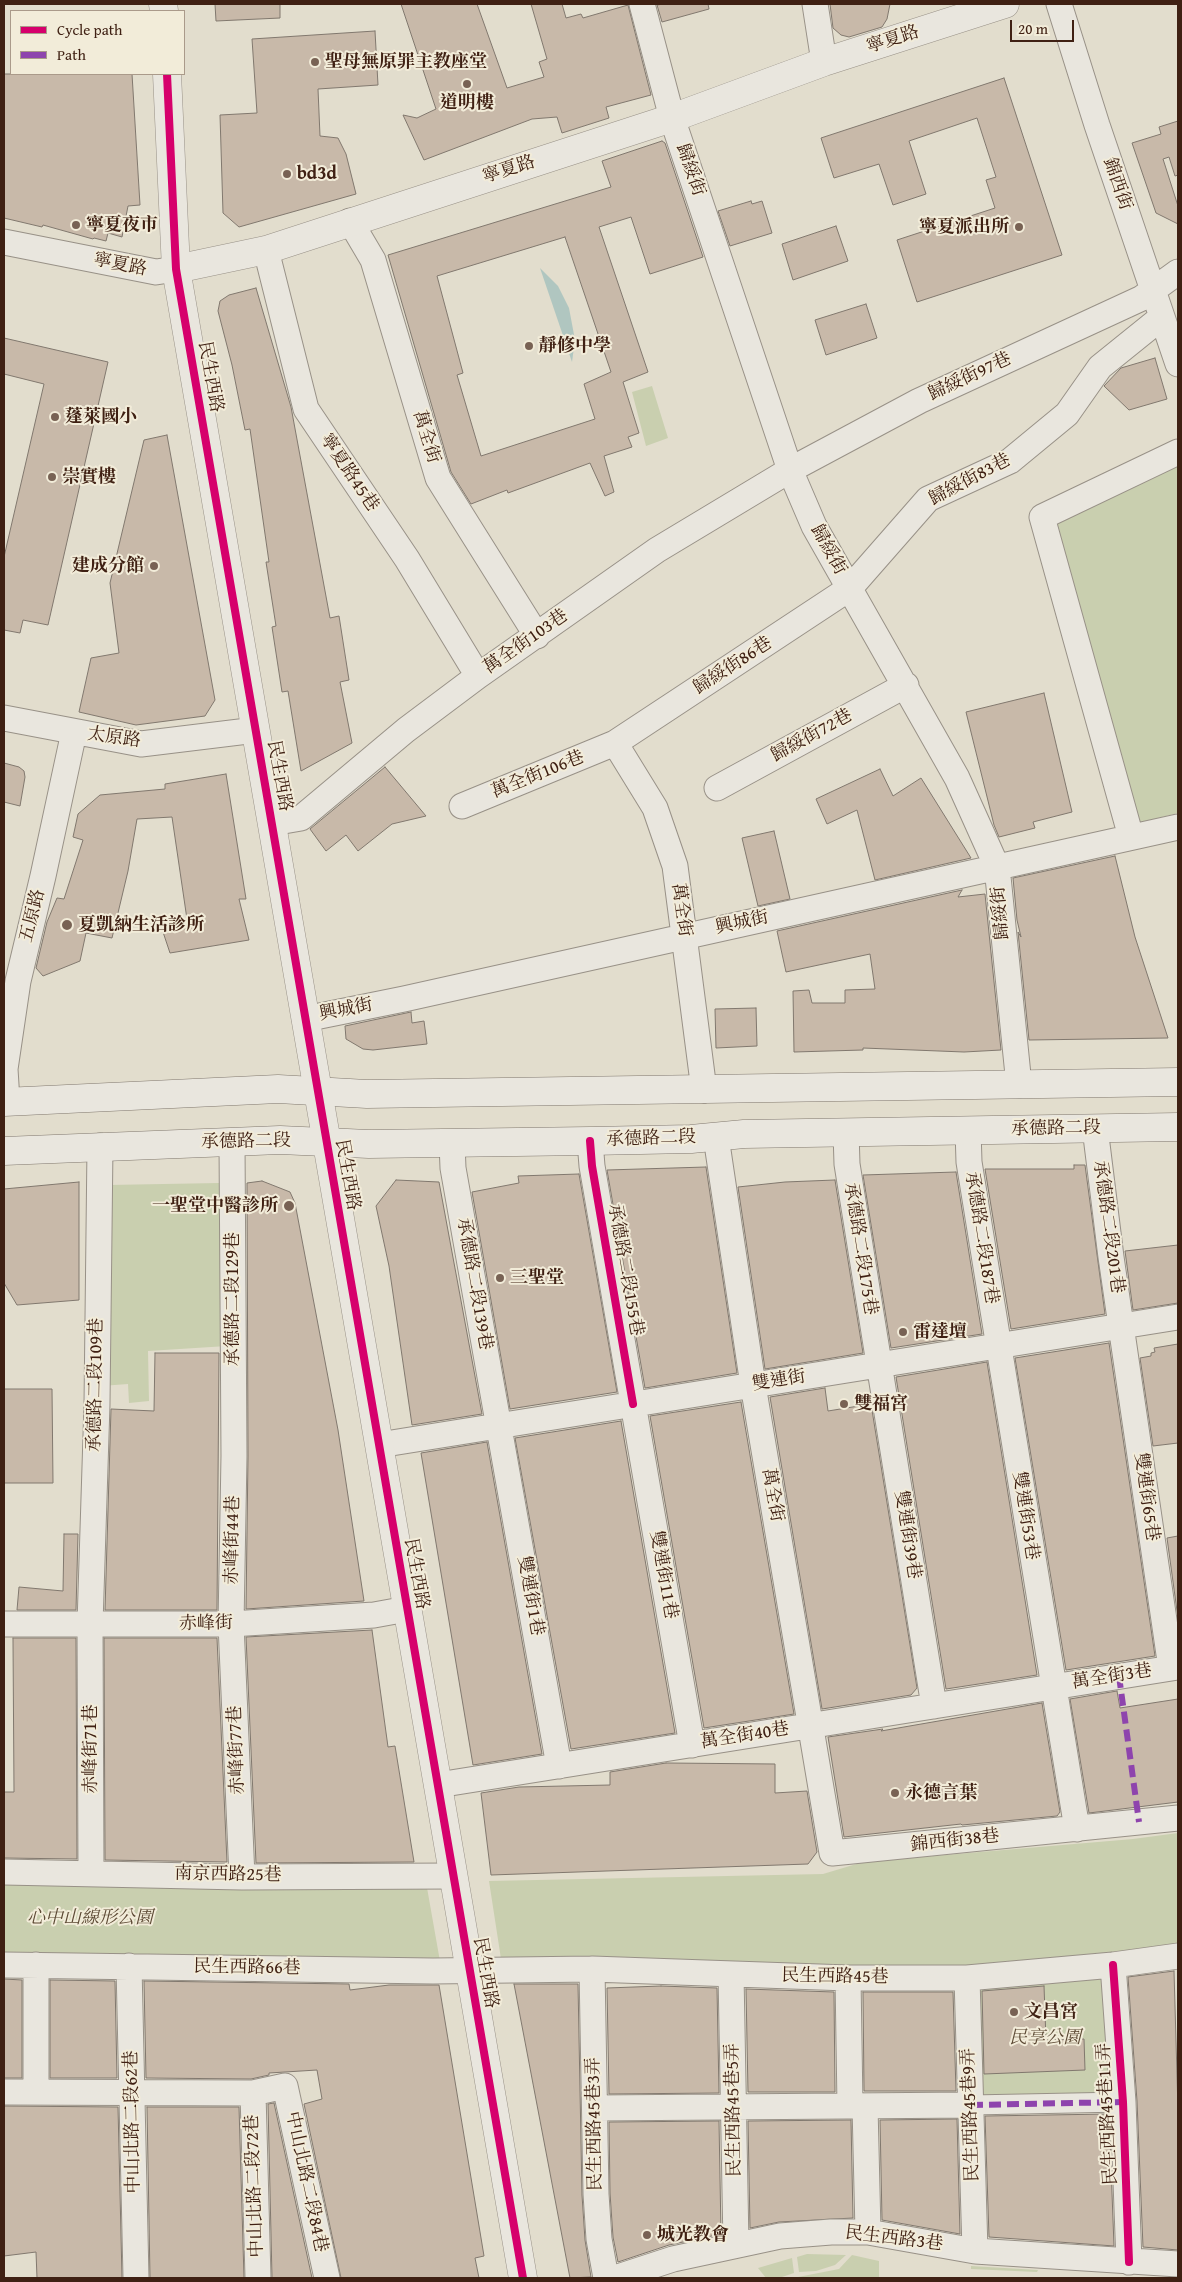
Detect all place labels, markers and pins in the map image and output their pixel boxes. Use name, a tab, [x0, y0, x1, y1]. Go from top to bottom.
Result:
place label: 聖母無原罪主教座堂	[325, 51, 487, 73]
marker: 聖母無原罪主教座堂	[309, 56, 321, 68]
marker: 道明樓	[461, 78, 473, 90]
place label: 道明樓	[440, 92, 494, 114]
place label: bd3d	[297, 163, 337, 185]
marker: bd3d	[281, 168, 293, 180]
place label: 寧夏夜市	[86, 214, 158, 236]
place label: 寧夏派出所	[919, 216, 1009, 238]
marker: 寧夏夜市	[70, 219, 82, 231]
marker: 寧夏派出所	[1013, 221, 1025, 233]
place label: 靜修中學	[539, 335, 611, 357]
marker: 靜修中學	[523, 340, 535, 352]
place label: 蓬萊國小	[65, 406, 137, 428]
marker: 蓬萊國小	[49, 411, 61, 423]
place label: 崇實樓	[62, 466, 116, 488]
marker: 崇實樓	[46, 471, 58, 483]
place label: 建成分館	[72, 555, 144, 577]
marker: 建成分館	[148, 560, 160, 572]
place label: 夏凱納生活診所	[78, 914, 204, 936]
marker: 夏凱納生活診所	[60, 918, 74, 932]
place label: 一聖堂中醫診所	[152, 1195, 278, 1217]
marker: 一聖堂中醫診所	[282, 1199, 296, 1213]
place label: 三聖堂	[510, 1267, 564, 1289]
marker: 三聖堂	[494, 1272, 506, 1284]
place label: 雷達壇	[913, 1321, 967, 1343]
marker: 雷達壇	[897, 1326, 909, 1338]
place label: 雙福宮	[854, 1393, 908, 1415]
marker: 雙福宮	[838, 1398, 850, 1410]
place label: 永德言葉	[905, 1782, 977, 1804]
marker: 永德言葉	[889, 1787, 901, 1799]
place label: 文昌宮	[1024, 2001, 1078, 2023]
marker: 文昌宮	[1008, 2006, 1020, 2018]
place label: 城光教會	[657, 2224, 729, 2246]
marker: 城光教會	[641, 2229, 653, 2241]

